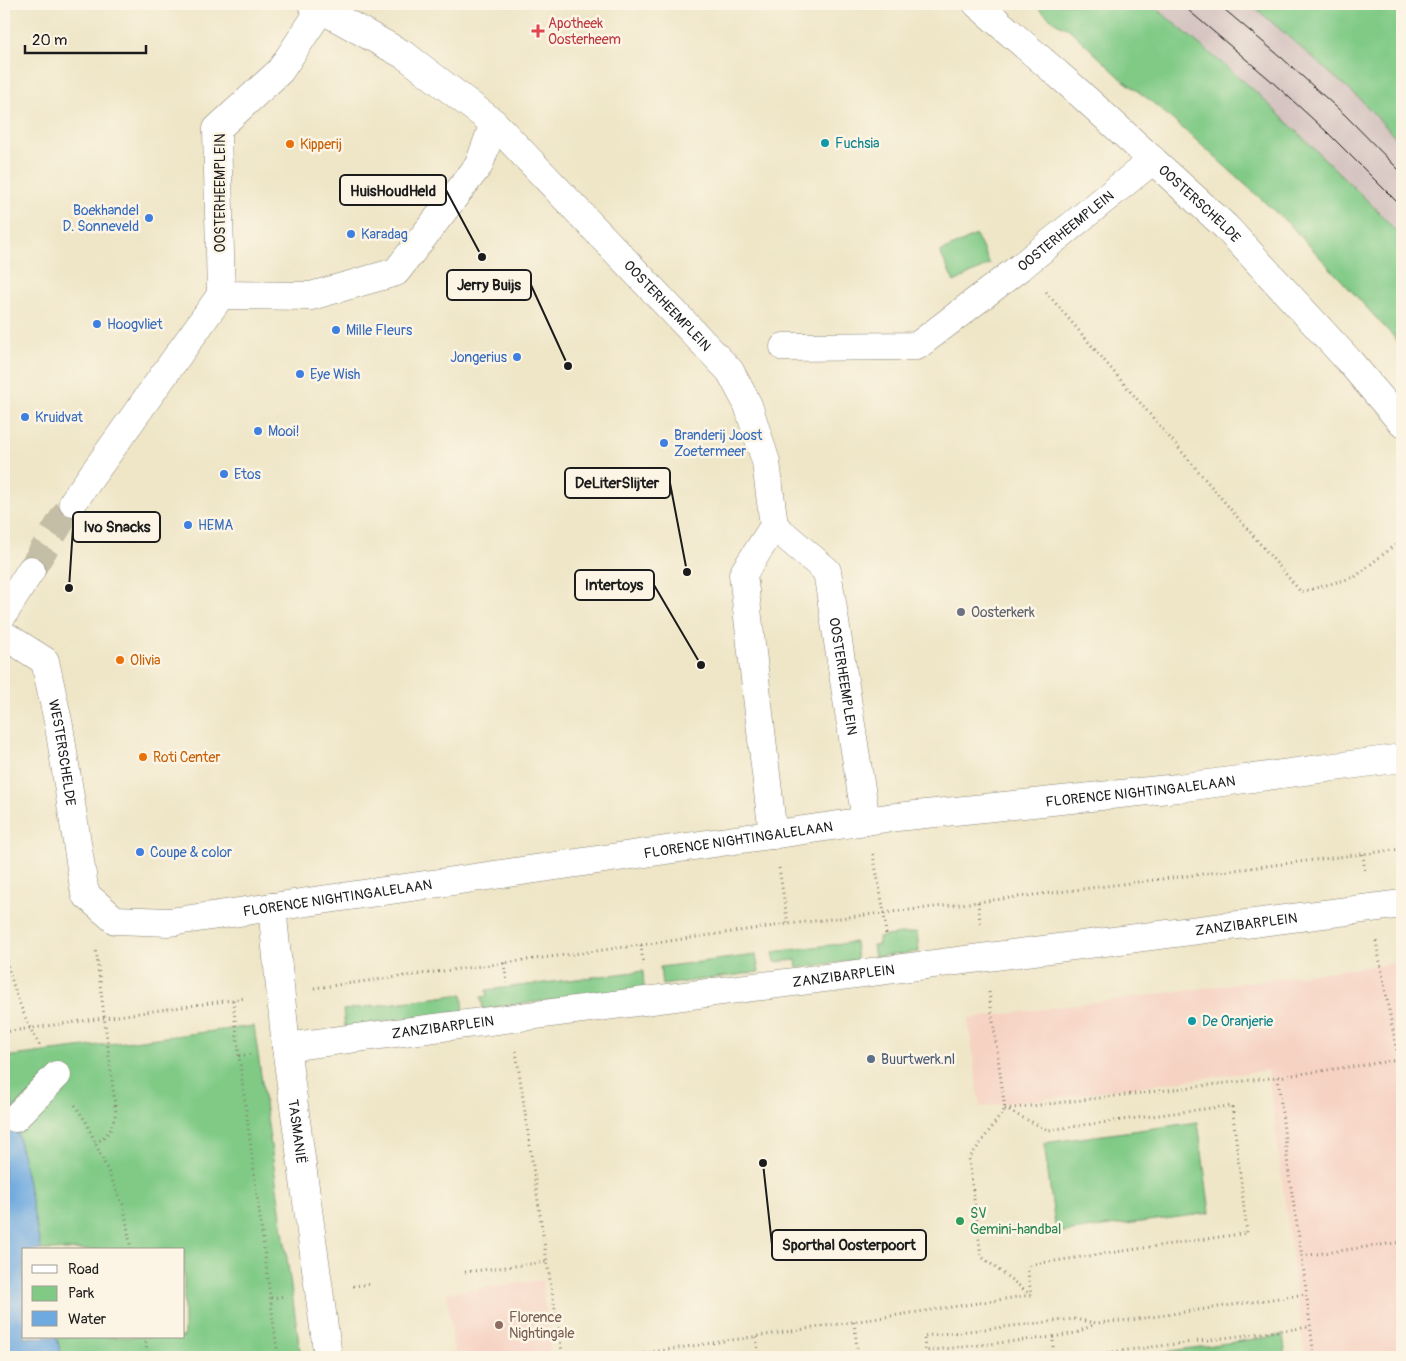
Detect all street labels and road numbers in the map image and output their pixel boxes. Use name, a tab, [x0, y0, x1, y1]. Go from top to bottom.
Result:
street label: OOSTERHEEMPLEIN	[212, 134, 229, 252]
street label: OOSTERSCHELDE	[1155, 161, 1244, 246]
street label: OOSTERHEEMPLEIN	[1014, 187, 1117, 275]
street label: OOSTERHEEMPLEIN	[621, 257, 715, 354]
street label: OOSTERHEEMPLEIN	[826, 616, 861, 736]
street label: WESTERSCHELDE	[45, 698, 80, 807]
street label: FLORENCE NIGHTINGALELAAN	[1045, 772, 1236, 810]
street label: FLORENCE NIGHTINGALELAAN	[643, 817, 834, 862]
street label: FLORENCE NIGHTINGALELAAN	[242, 876, 433, 920]
street label: ZANZIBARPLEIN	[1194, 909, 1298, 939]
street label: ZANZIBARPLEIN	[791, 961, 896, 991]
street label: ZANZIBARPLEIN	[390, 1012, 495, 1042]
street label: TASMANIË	[285, 1098, 311, 1165]

